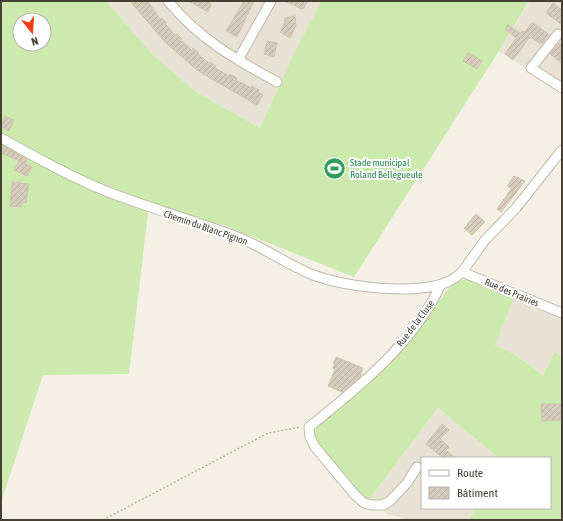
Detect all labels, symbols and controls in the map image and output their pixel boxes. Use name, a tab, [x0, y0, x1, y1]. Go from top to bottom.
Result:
north arrow	[12, 12, 52, 52]
text: N	[30, 35, 40, 48]
sports icon: Stade municipal Roland Bellegueule	[322, 155, 348, 181]
place label: Stade municipal Roland Bellegueule	[350, 157, 423, 180]
street label: Chemin du Blanc Pignon	[162, 208, 249, 247]
street label: Rue des Prairies	[483, 276, 541, 309]
street label: Rue de la Cluse	[394, 298, 437, 349]
legend	[421, 457, 551, 509]
text: Route	[457, 466, 483, 480]
text: Bâtiment	[457, 486, 498, 500]

